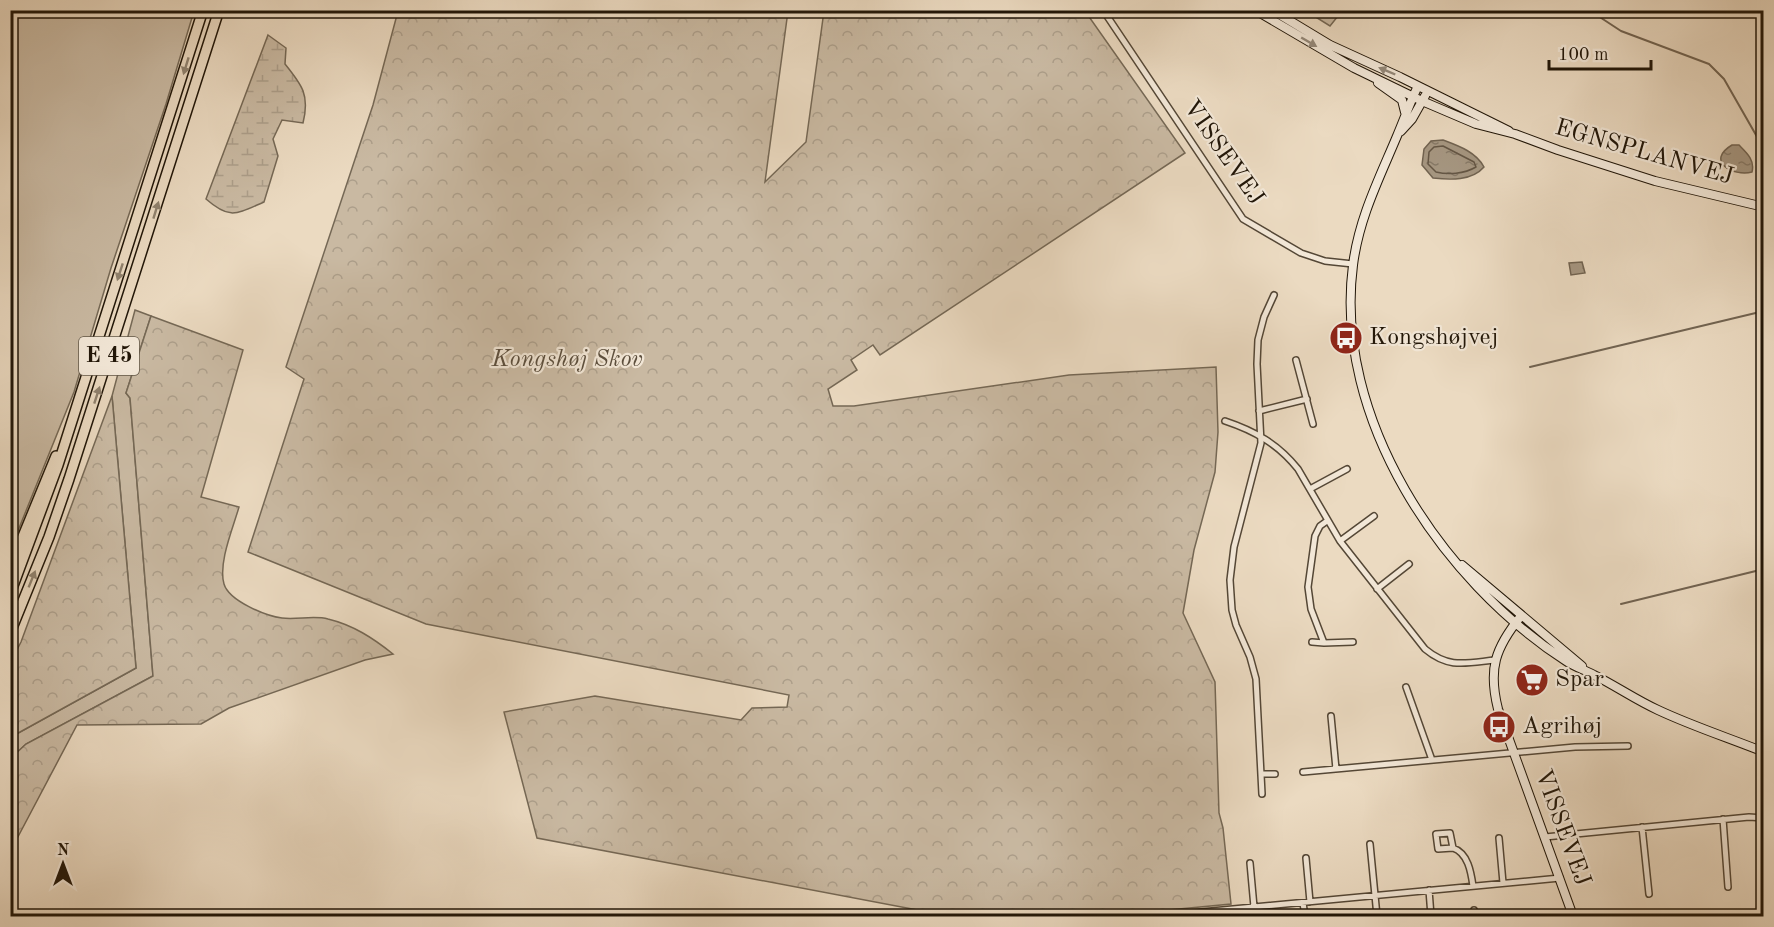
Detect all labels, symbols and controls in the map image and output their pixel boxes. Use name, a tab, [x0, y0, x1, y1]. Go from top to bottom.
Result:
scale bar	[1549, 33, 1651, 71]
one-way arrow	[1301, 37, 1318, 47]
text: 100 m	[1558, 46, 1609, 64]
one-way arrow	[180, 57, 190, 75]
one-way arrow	[1378, 66, 1396, 76]
street label: VISSEVEJ	[1178, 96, 1268, 210]
street label: EGNSPLANVEJ	[1552, 116, 1736, 190]
one-way arrow	[152, 201, 162, 219]
one-way arrow	[115, 263, 124, 281]
bus stop icon: Kongshøjvej	[1328, 320, 1364, 356]
place label: Kongshøjvej	[1369, 326, 1498, 350]
road number: E 45	[79, 337, 139, 375]
park label: Kongshøj Skov	[490, 348, 643, 372]
one-way arrow	[92, 386, 102, 404]
one-way arrow	[28, 570, 38, 588]
supermarket icon: Spar	[1514, 662, 1550, 698]
place label: Spar	[1555, 668, 1604, 692]
bus stop icon: Agrihøj	[1481, 709, 1517, 745]
place label: Agrihøj	[1522, 715, 1602, 739]
street label: VISSEVEJ	[1530, 766, 1594, 890]
north arrow	[33, 834, 93, 894]
text: N	[57, 843, 70, 859]

